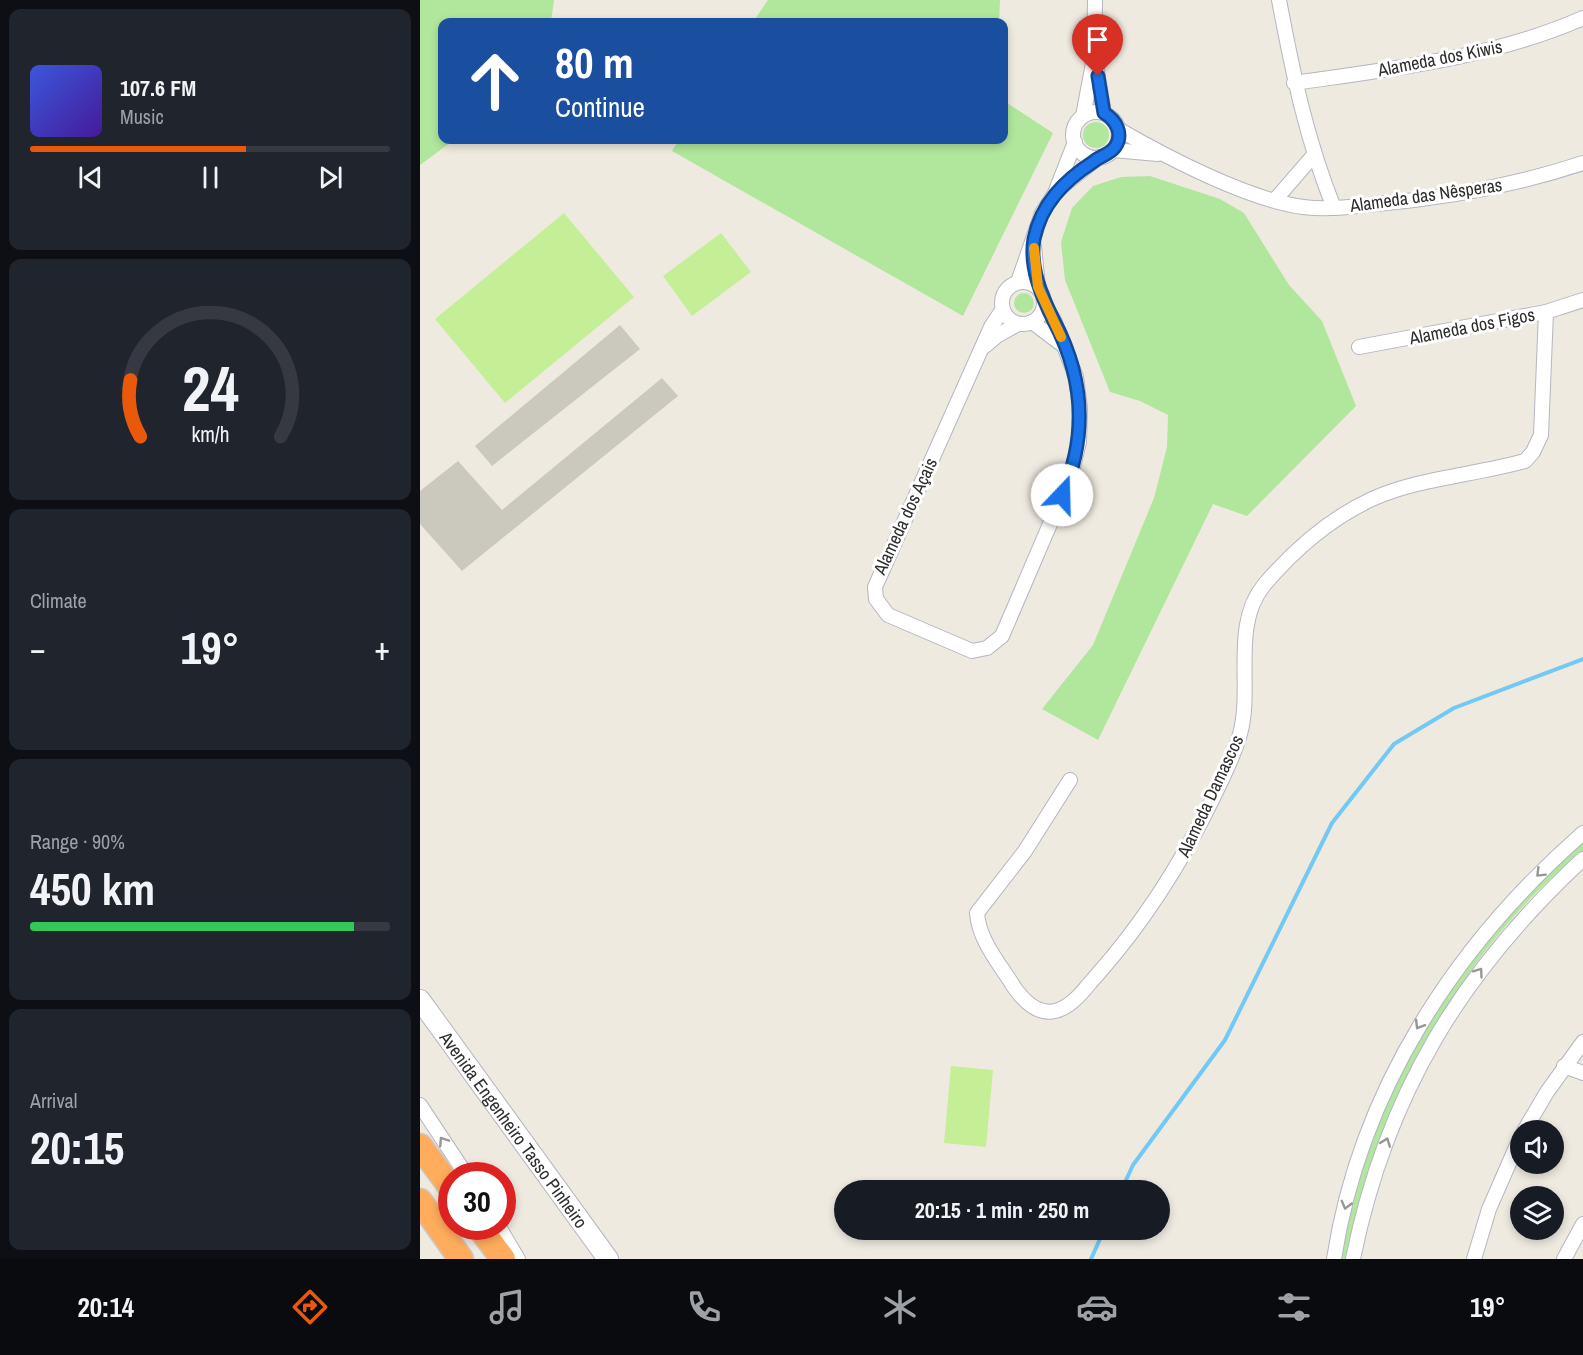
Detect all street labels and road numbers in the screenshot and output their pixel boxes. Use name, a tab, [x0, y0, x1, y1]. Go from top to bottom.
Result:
street label: Alameda dos Kiwis	[1375, 34, 1504, 83]
street label: Alameda das Nêsperas	[1347, 172, 1504, 218]
street label: Alameda dos Figos	[1406, 302, 1537, 351]
street label: Alameda dos Açais	[867, 453, 943, 579]
street label: Alameda Damascos	[1170, 731, 1249, 862]
street label: Avenida Engenheiro Tasso Pinheiro	[434, 1025, 594, 1233]

